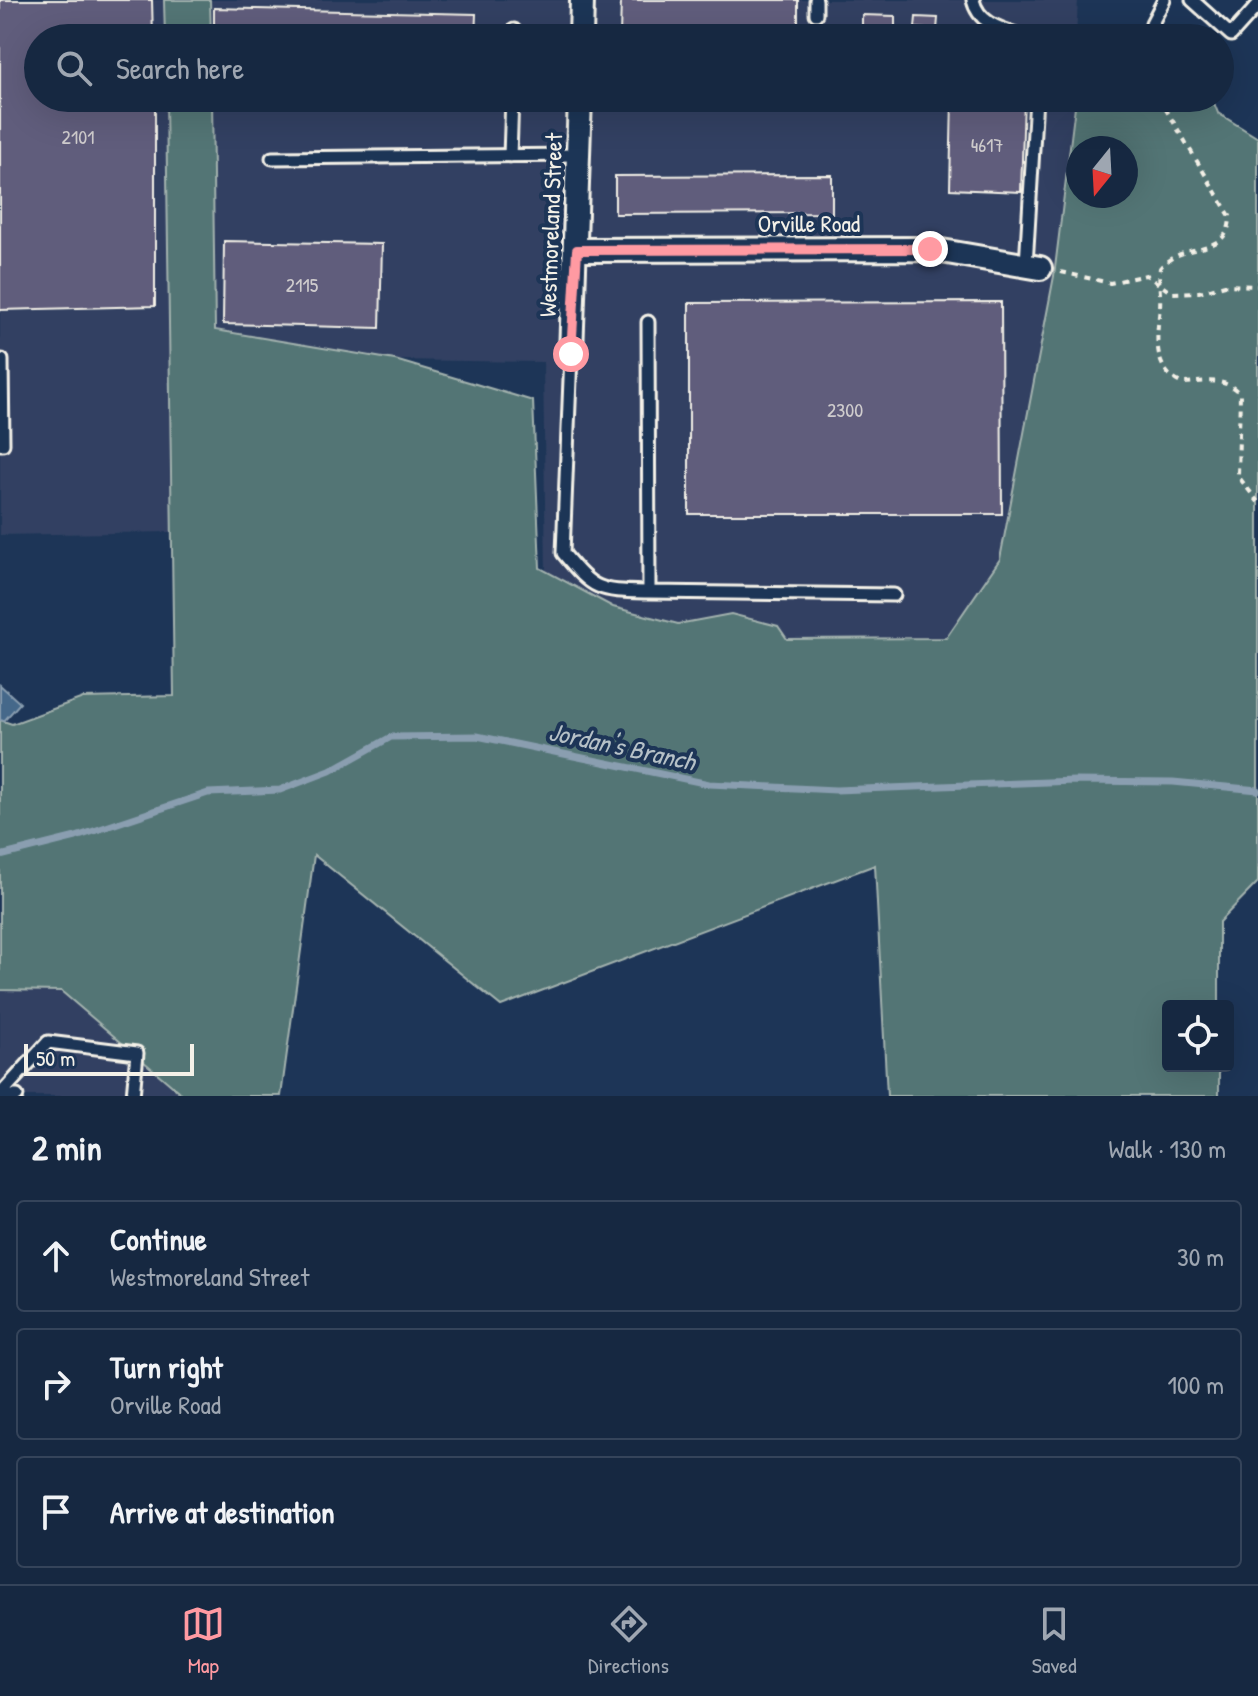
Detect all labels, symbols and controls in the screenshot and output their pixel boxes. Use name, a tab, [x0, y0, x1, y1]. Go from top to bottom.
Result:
search box	[24, 24, 1234, 112]
icon: search	[52, 46, 96, 90]
text: Search here	[116, 48, 244, 88]
house number: 2101	[62, 123, 94, 150]
house number: 4617	[971, 131, 1003, 158]
street label: Westmoreland Street	[531, 132, 569, 318]
north arrow	[1066, 136, 1138, 208]
street label: Orville Road	[758, 207, 860, 239]
route end	[912, 231, 948, 267]
house number: 2115	[286, 271, 319, 298]
route start	[553, 336, 589, 372]
house number: 2300	[827, 396, 863, 423]
water label: Jordan's Branch	[546, 713, 700, 779]
map controls	[1162, 1000, 1234, 1072]
button: locate	[1162, 1000, 1234, 1072]
scale bar	[24, 1040, 194, 1076]
text: 50 m	[36, 1043, 75, 1073]
text: 2 min	[32, 1125, 102, 1171]
text: Walk · 130 m	[1109, 1131, 1226, 1166]
text: Continue	[110, 1219, 207, 1259]
icon: ahead	[34, 1234, 78, 1278]
text: 30 m	[1177, 1239, 1224, 1274]
text: Westmoreland Street	[110, 1259, 309, 1294]
text: Turn right	[110, 1347, 223, 1387]
icon: right	[34, 1362, 78, 1406]
text: 100 m	[1168, 1367, 1224, 1402]
text: Orville Road	[110, 1387, 221, 1422]
icon: arrive	[34, 1490, 78, 1534]
text: Arrive at destination	[110, 1492, 335, 1532]
tab: Map	[181, 1602, 225, 1680]
tab: Directions	[588, 1602, 669, 1680]
tab: Saved	[1032, 1602, 1077, 1680]

